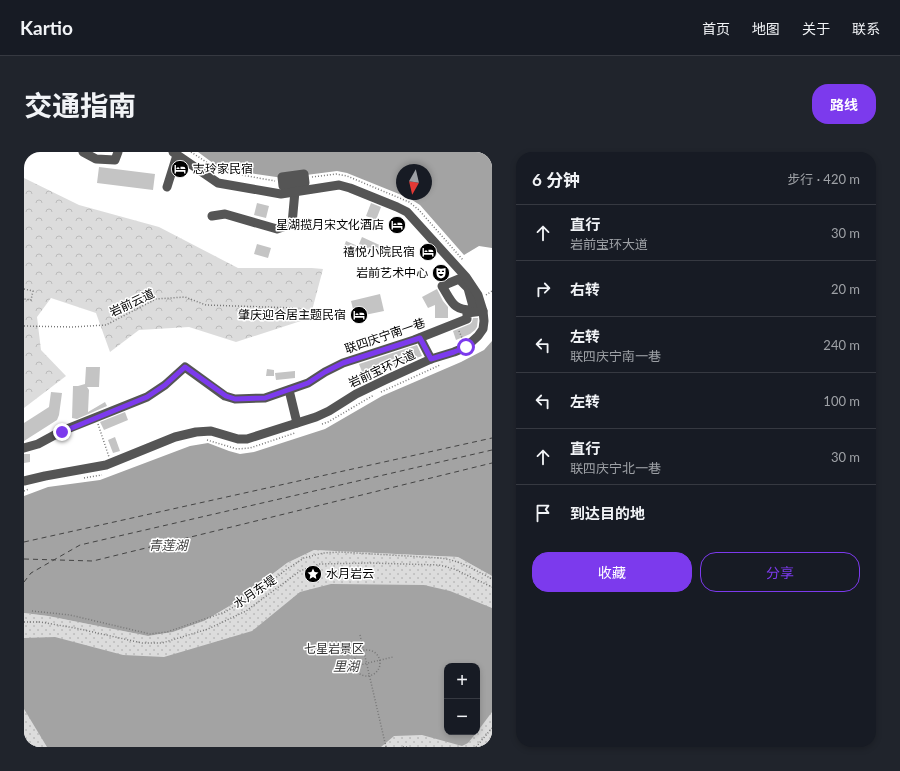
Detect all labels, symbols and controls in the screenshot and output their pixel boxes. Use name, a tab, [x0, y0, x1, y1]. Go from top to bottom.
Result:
text: Kartio	[20, 16, 73, 39]
text: 首页	[702, 20, 730, 37]
text: 地图	[752, 20, 780, 37]
text: 关于	[802, 20, 830, 37]
text: 联系	[852, 20, 880, 37]
button: 路线	[812, 84, 876, 124]
text: 交通指南	[24, 88, 136, 122]
hotel icon: 志玲家民宿	[170, 159, 190, 179]
place label: 志玲家民宿	[193, 161, 253, 176]
north arrow	[396, 164, 432, 200]
text: 6 分钟	[532, 169, 580, 190]
text: 步行 · 420 m	[787, 171, 860, 187]
hotel icon: 星湖揽月宋文化酒店	[387, 215, 407, 235]
text: 直行	[570, 215, 600, 233]
place label: 星湖揽月宋文化酒店	[276, 217, 384, 232]
icon: ahead	[532, 222, 554, 244]
text: 30 m	[831, 225, 860, 241]
text: 岩前宝环大道	[570, 236, 648, 252]
hotel icon: 禧悦小院民宿	[418, 242, 438, 262]
place label: 禧悦小院民宿	[343, 244, 415, 259]
theatre icon: 岩前艺术中心	[431, 263, 451, 283]
place label: 岩前艺术中心	[356, 265, 428, 280]
icon: right	[532, 278, 554, 300]
text: 右转	[570, 280, 600, 298]
text: 20 m	[831, 281, 860, 297]
street label: 岩前云道	[107, 286, 157, 319]
hotel icon: 肇庆迎合居主题民宿	[349, 305, 369, 325]
place label: 肇庆迎合居主题民宿	[238, 307, 346, 322]
street label: 联四庆宁南一巷	[343, 315, 427, 356]
text: 左转	[570, 327, 600, 345]
icon: left	[532, 334, 554, 356]
text: 240 m	[823, 337, 860, 353]
route start	[457, 338, 475, 356]
street label: 岩前宝环大道	[346, 347, 418, 391]
text: 联四庆宁南一巷	[570, 348, 661, 364]
icon: left	[532, 390, 554, 412]
text: 左转	[570, 392, 600, 410]
text: 100 m	[823, 393, 860, 409]
route end	[53, 423, 71, 441]
text: 直行	[570, 439, 600, 457]
icon: ahead	[532, 446, 554, 468]
text: 30 m	[831, 449, 860, 465]
text: 联四庆宁北一巷	[570, 460, 661, 476]
icon: arrive	[532, 502, 554, 524]
text: 到达目的地	[570, 504, 645, 522]
water label: 青莲湖	[148, 537, 189, 553]
button: 收藏	[532, 552, 692, 592]
button: 分享	[700, 552, 860, 592]
place icon: 水月岩云	[303, 564, 323, 584]
place label: 水月岩云	[326, 566, 374, 581]
street label: 水月东堤	[231, 572, 279, 611]
park label: 七星岩景区	[304, 641, 364, 656]
water label: 里湖	[333, 658, 361, 674]
map controls	[444, 663, 480, 735]
button: +	[444, 663, 480, 699]
button: −	[444, 699, 480, 735]

